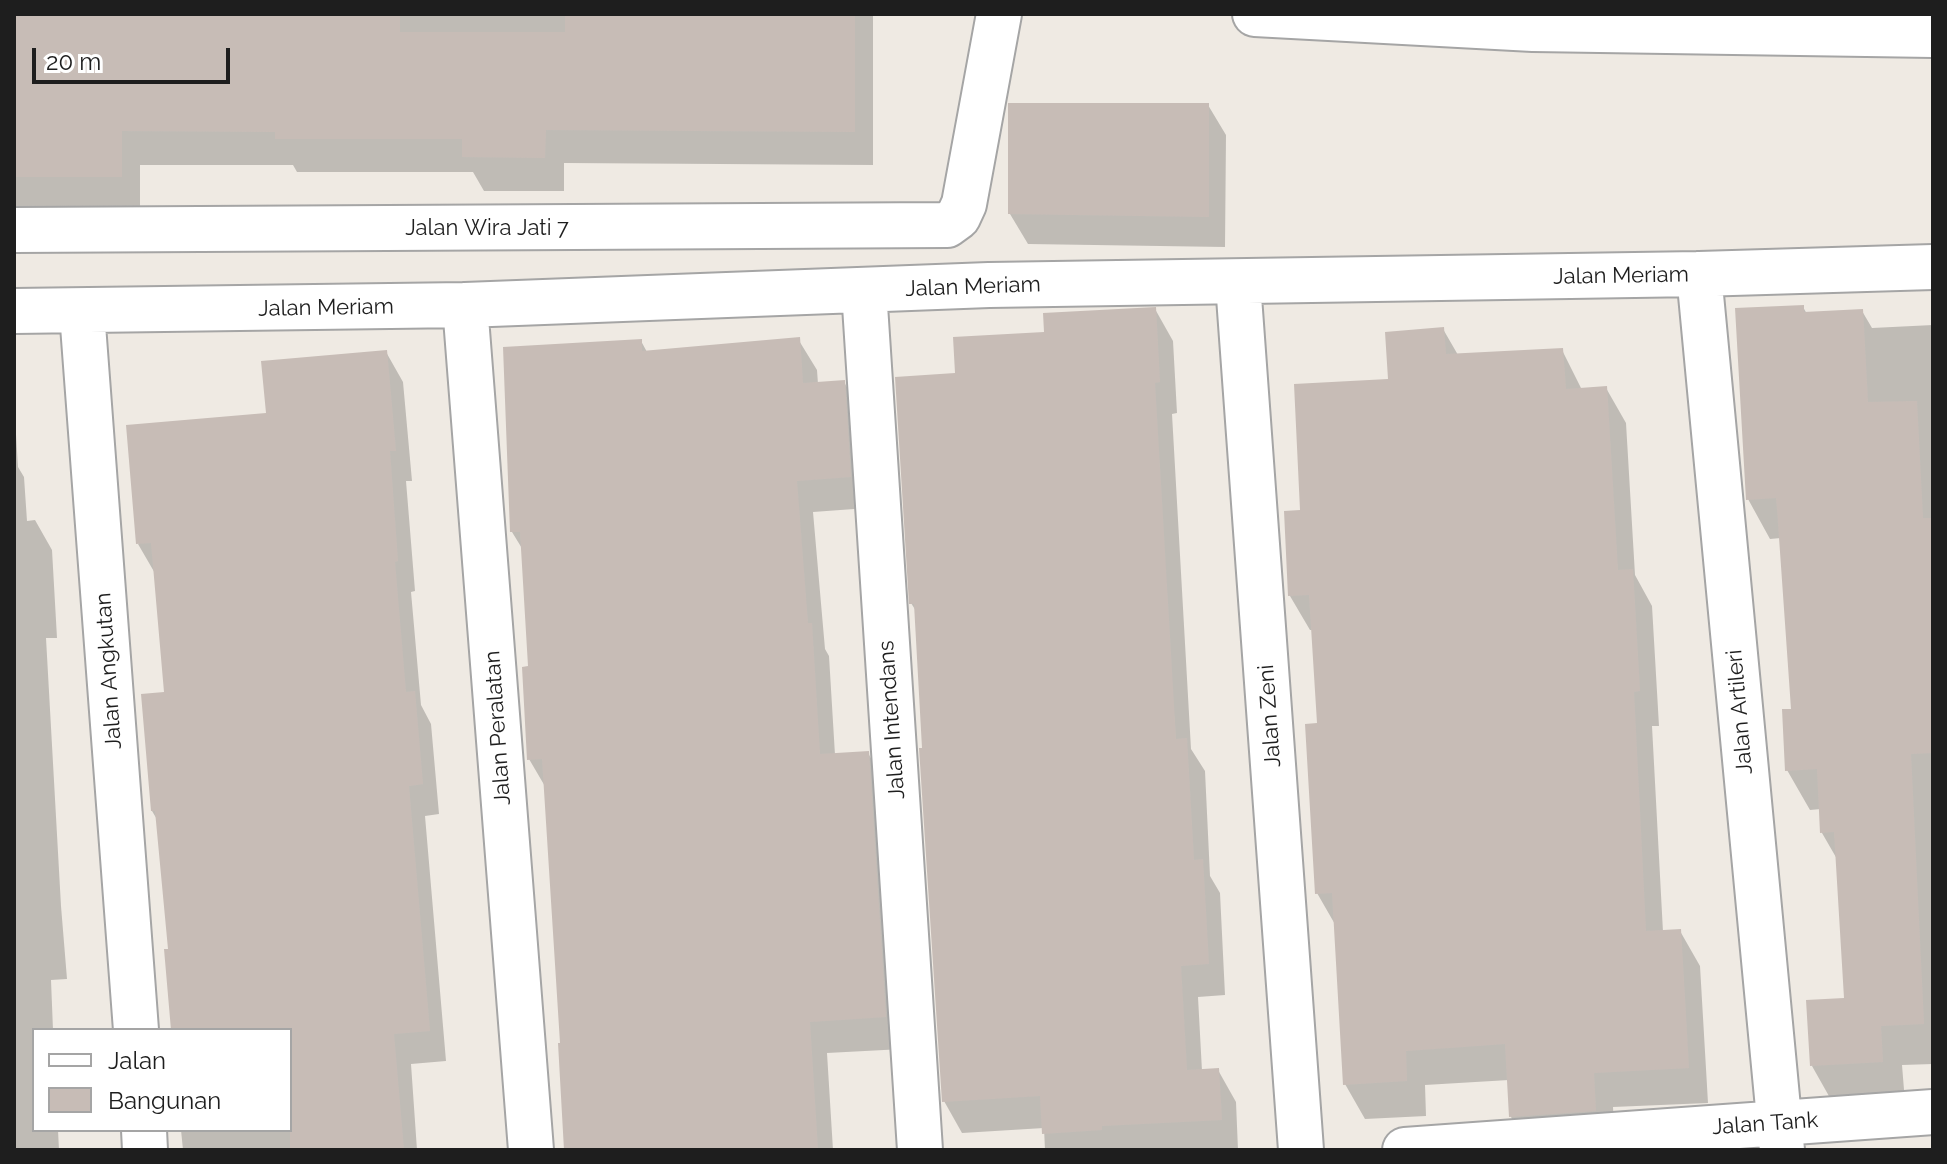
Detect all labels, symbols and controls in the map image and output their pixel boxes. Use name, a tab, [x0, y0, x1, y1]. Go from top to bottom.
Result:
scale bar	[36, 32, 234, 82]
text: 20 m	[46, 47, 101, 76]
street label: Jalan Wira Jati 7	[405, 215, 569, 241]
street label: Jalan Meriam	[1553, 262, 1689, 290]
street label: Jalan Meriam	[905, 271, 1041, 303]
street label: Jalan Meriam	[258, 294, 394, 322]
street label: Jalan Angkutan	[90, 592, 128, 750]
street label: Jalan Intendans	[873, 640, 911, 800]
street label: Jalan Artileri	[1721, 649, 1759, 775]
street label: Jalan Peralatan	[479, 650, 517, 806]
street label: Jalan Zeni	[1253, 664, 1287, 768]
legend	[32, 1028, 292, 1132]
text: Jalan	[108, 1046, 166, 1075]
text: Bangunan	[108, 1086, 221, 1115]
street label: Jalan Tank	[1711, 1107, 1819, 1141]

